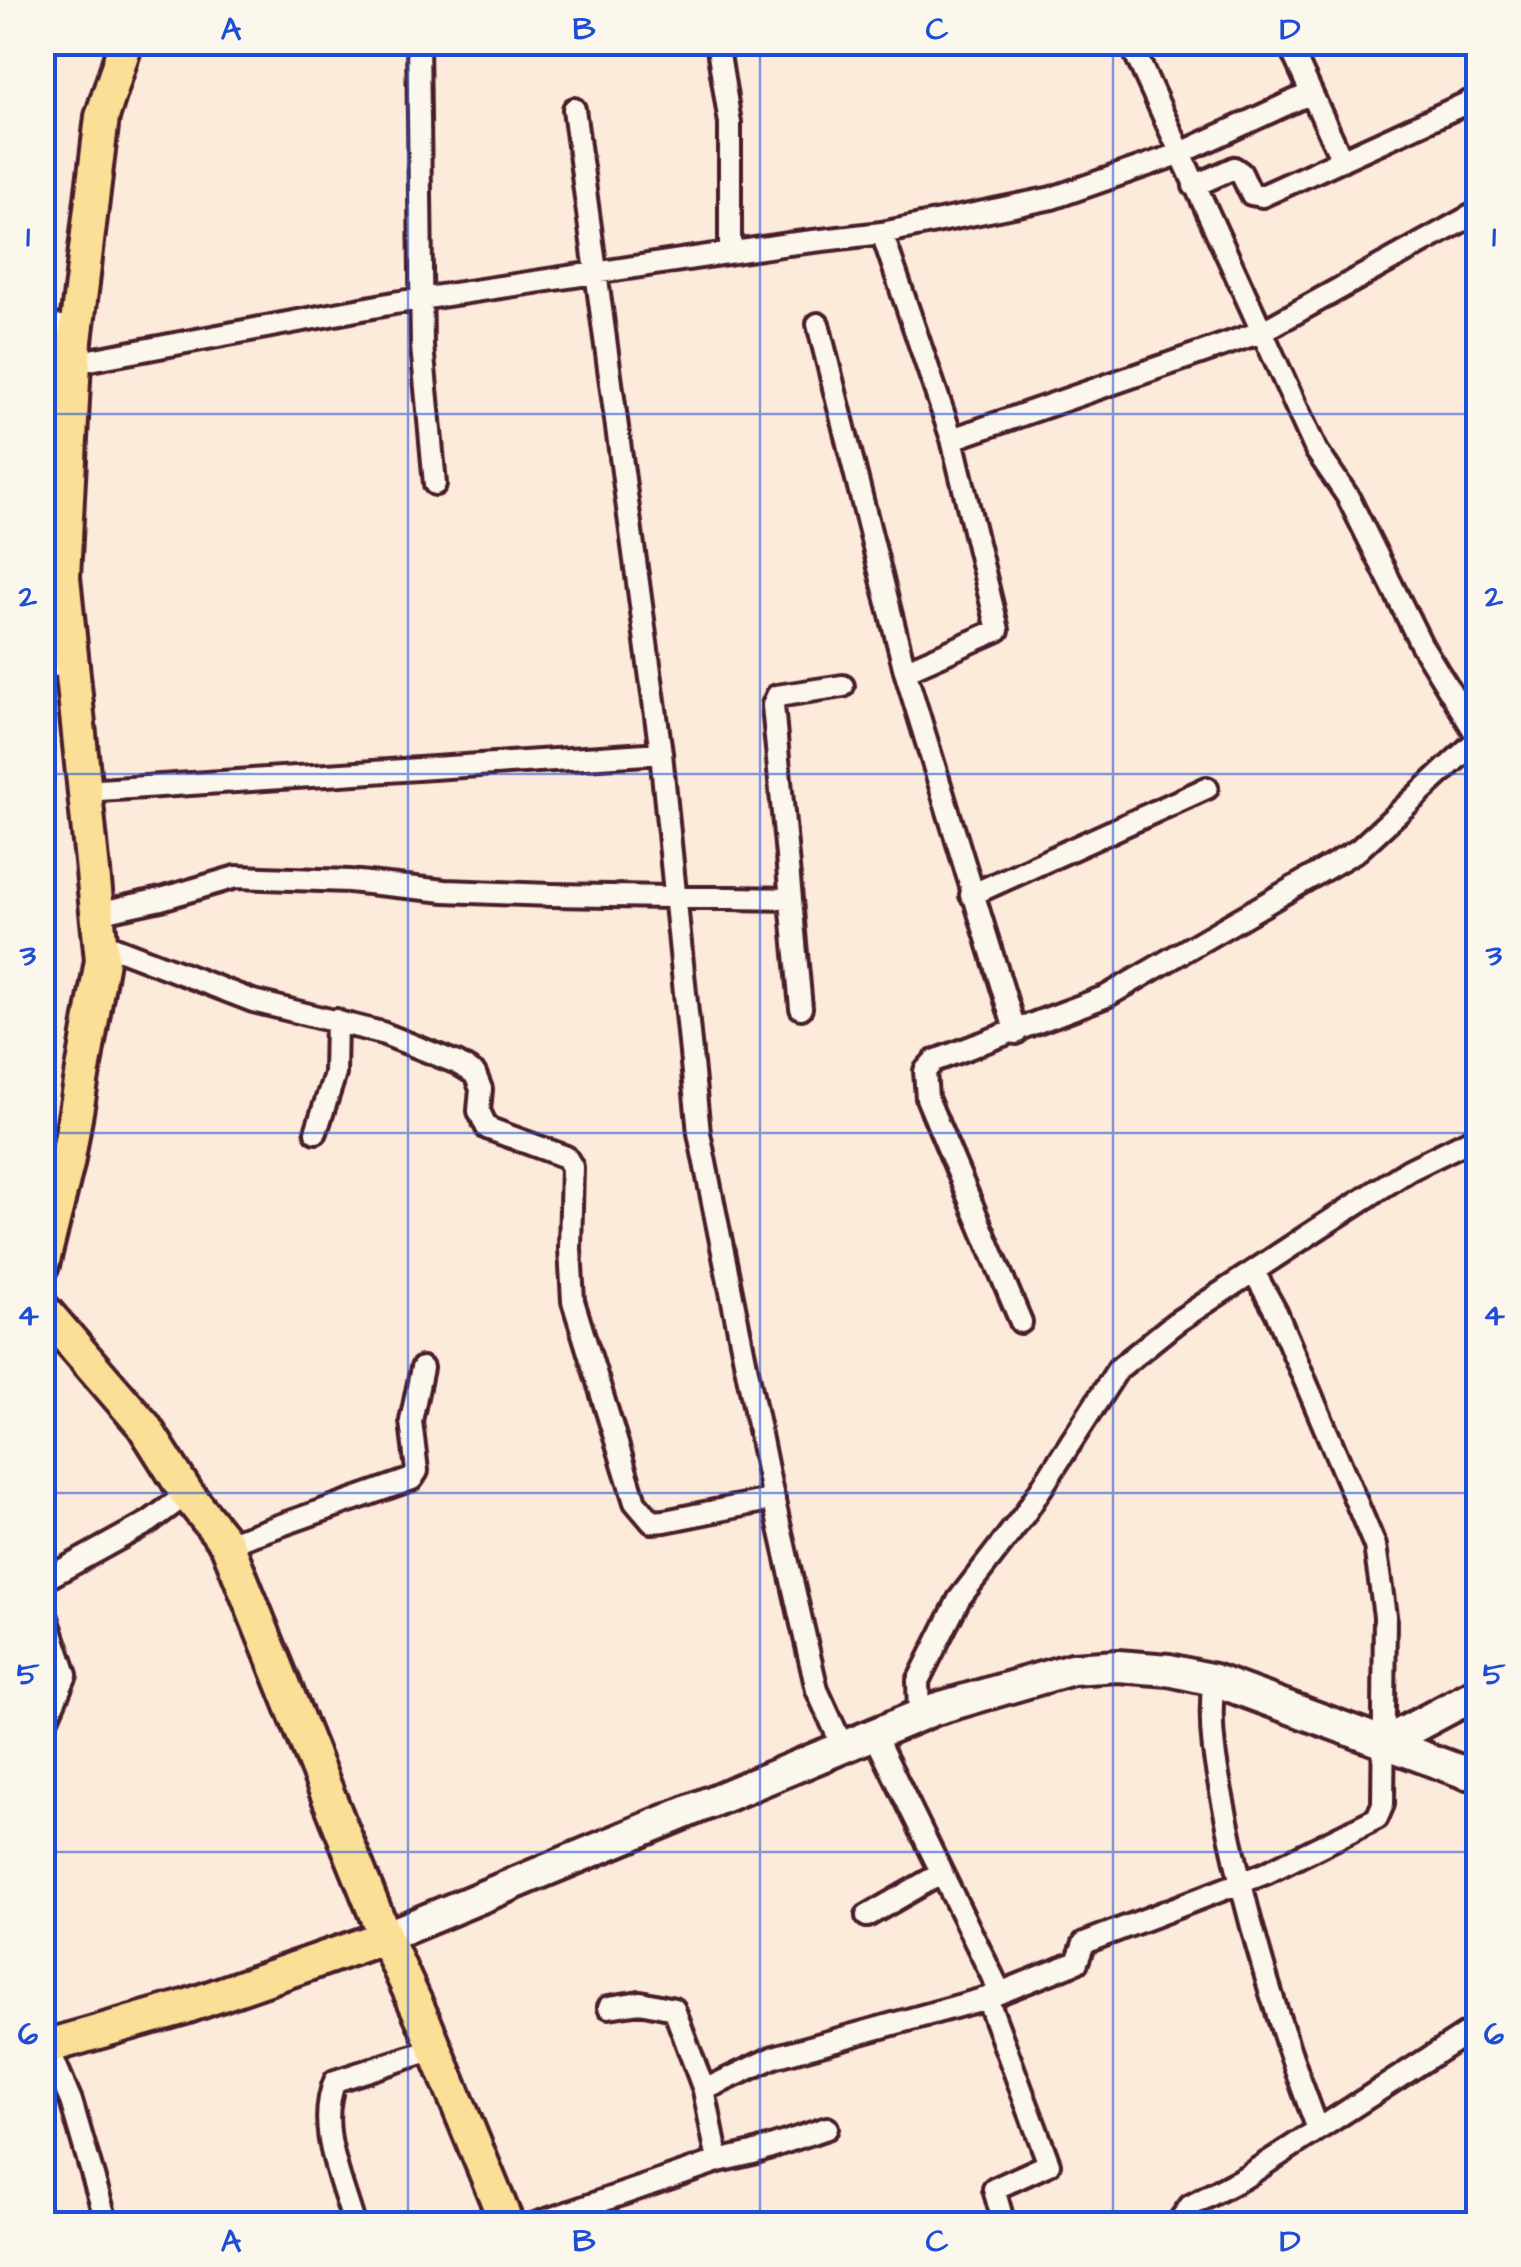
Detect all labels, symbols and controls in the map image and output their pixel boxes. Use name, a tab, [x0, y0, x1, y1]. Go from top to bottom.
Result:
text: A	[221, 7, 242, 52]
text: B	[573, 7, 596, 52]
text: C	[926, 7, 949, 52]
text: D	[1280, 7, 1301, 52]
text: 1	[26, 214, 30, 259]
text: 1	[1492, 214, 1496, 259]
text: 2	[18, 574, 38, 619]
text: 2	[1484, 574, 1504, 619]
text: 3	[19, 933, 37, 978]
text: 3	[1485, 933, 1503, 978]
text: 4	[17, 1293, 39, 1338]
text: 4	[1483, 1293, 1505, 1338]
text: 5	[17, 1652, 40, 1697]
text: 5	[1483, 1652, 1506, 1697]
text: 6	[18, 2012, 38, 2057]
text: 6	[1484, 2012, 1504, 2057]
text: A	[221, 2219, 242, 2264]
text: B	[573, 2219, 596, 2264]
text: C	[926, 2219, 949, 2264]
text: D	[1280, 2219, 1301, 2264]

